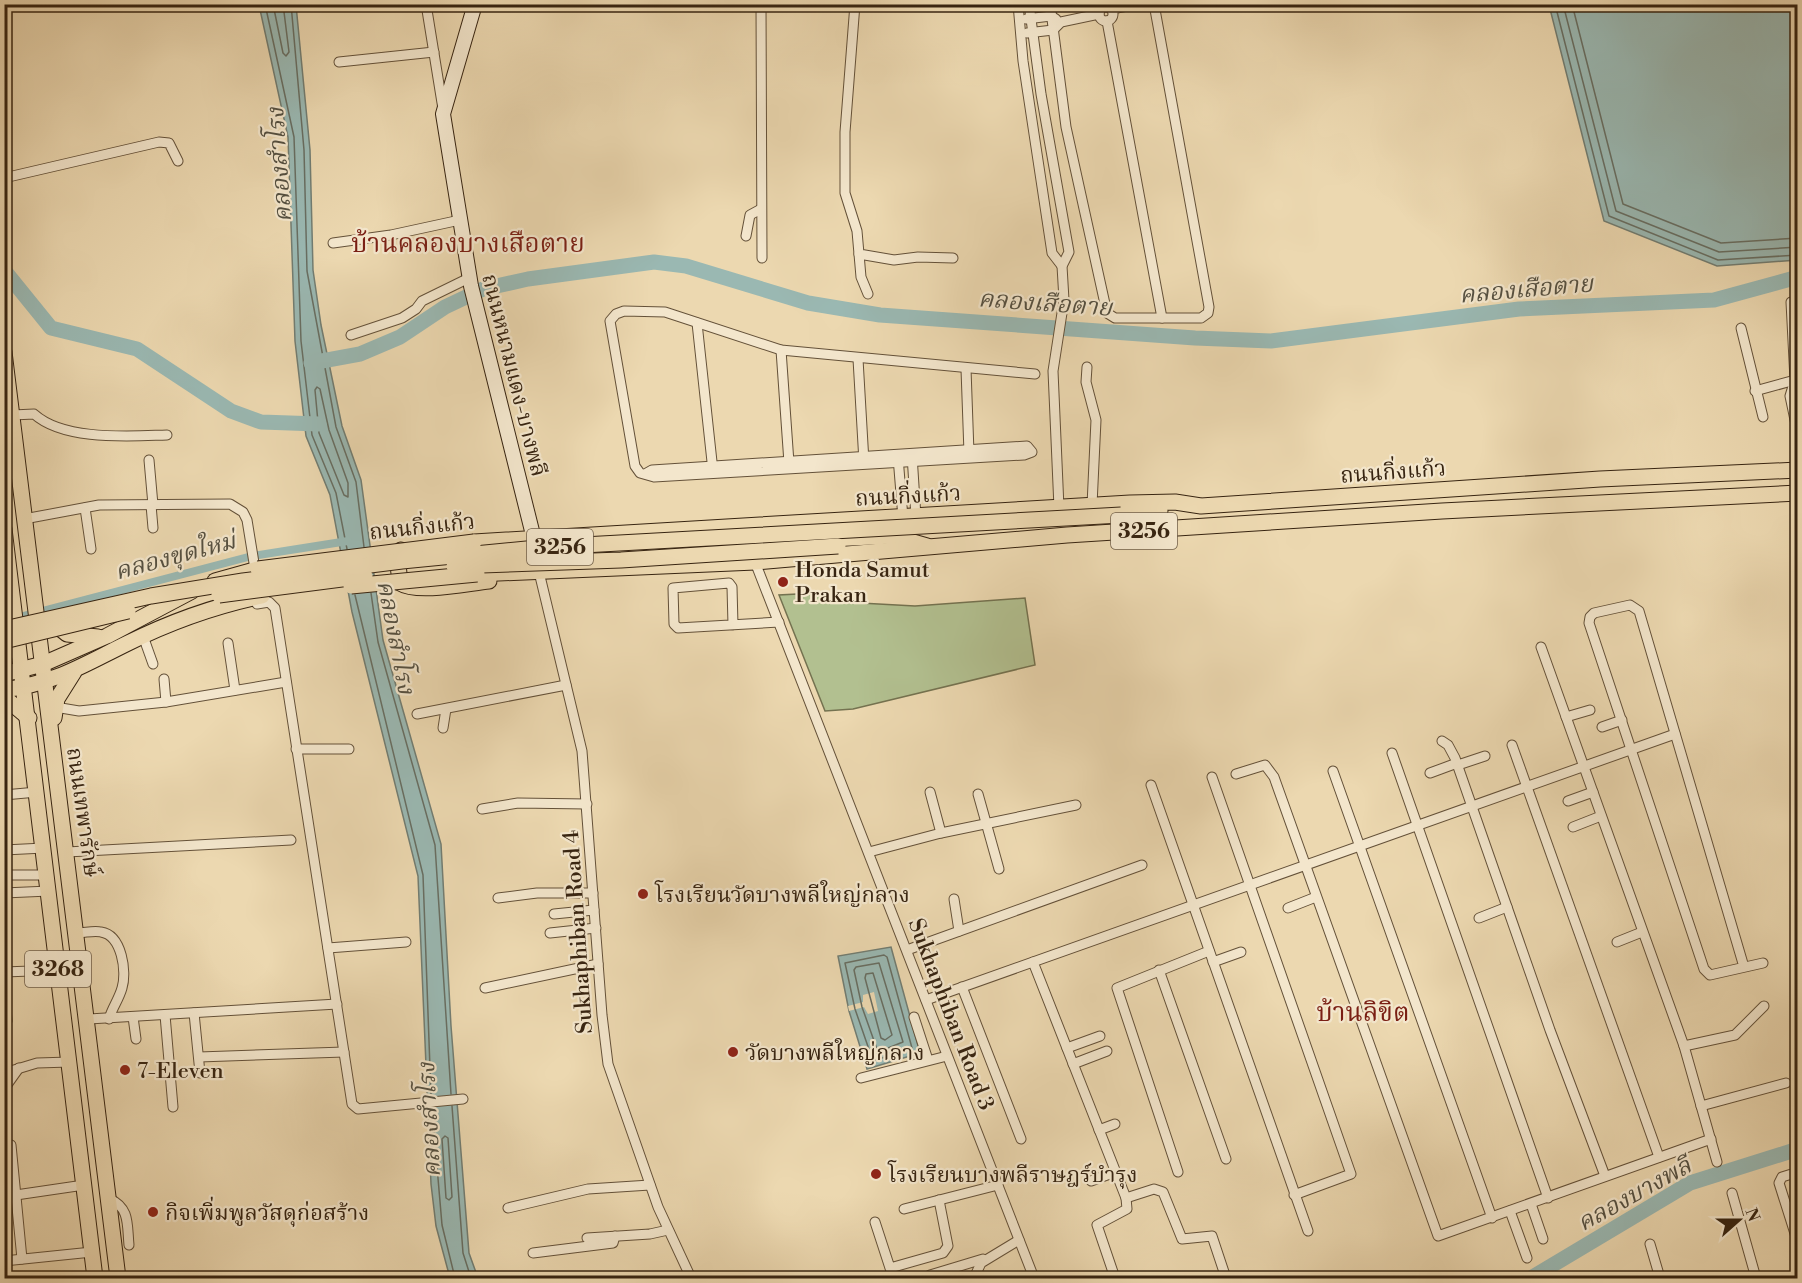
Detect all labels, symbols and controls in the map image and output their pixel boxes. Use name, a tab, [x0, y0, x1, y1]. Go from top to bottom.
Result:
water label: คลองสำโรง	[258, 105, 299, 224]
district label: บ้านคลองบางเสือตาย	[351, 228, 585, 260]
water label: คลองเสือตาย	[1458, 269, 1596, 311]
street label: ถนนหนามแดง-บางพลี	[475, 271, 552, 479]
water label: คลองเสือตาย	[977, 284, 1114, 324]
street label: ถนนกิ่งแก้ว	[1339, 452, 1447, 490]
street label: ถนนกิ่งแก้ว	[854, 477, 962, 513]
street label: ถนนกิ่งแก้ว	[368, 505, 476, 546]
road number: 3256	[1111, 513, 1177, 549]
water label: คลองขุดใหม่	[111, 523, 242, 587]
road number: 3256	[527, 529, 593, 565]
place label: Honda Samut Prakan	[795, 557, 930, 609]
marker: Honda Samut Prakan	[776, 575, 790, 589]
water label: คลองสำโรง	[369, 577, 424, 698]
street label: ถนนเทพารักษ์	[60, 746, 105, 879]
street label: Sukhaphiban Road 4	[558, 829, 599, 1035]
place label: โรงเรียนวัดบางพลีใหญ่กลาง	[654, 880, 910, 909]
marker: โรงเรียนวัดบางพลีใหญ่กลาง	[636, 887, 650, 901]
street label: Sukhaphiban Road 3	[902, 915, 1000, 1114]
road number: 3268	[25, 951, 91, 987]
district label: บ้านลิขิต	[1316, 997, 1410, 1029]
place label: วัดบางพลีใหญ่กลาง	[745, 1038, 924, 1067]
marker: วัดบางพลีใหญ่กลาง	[726, 1045, 740, 1059]
place label: 7-Eleven	[137, 1058, 224, 1085]
water label: คลองสำโรง	[409, 1061, 448, 1178]
marker: 7-Eleven	[118, 1063, 132, 1077]
water label: คลองบางพลี	[1572, 1150, 1699, 1239]
place label: โรงเรียนบางพลีราษฎร์บำรุง	[887, 1160, 1138, 1189]
marker: โรงเรียนบางพลีราษฎร์บำรุง	[869, 1167, 883, 1181]
north arrow	[1709, 1190, 1769, 1250]
place label: กิจเพิ่มพูลวัสดุก่อสร้าง	[165, 1196, 369, 1227]
marker: กิจเพิ่มพูลวัสดุก่อสร้าง	[146, 1205, 160, 1219]
text: N	[1740, 1205, 1764, 1225]

